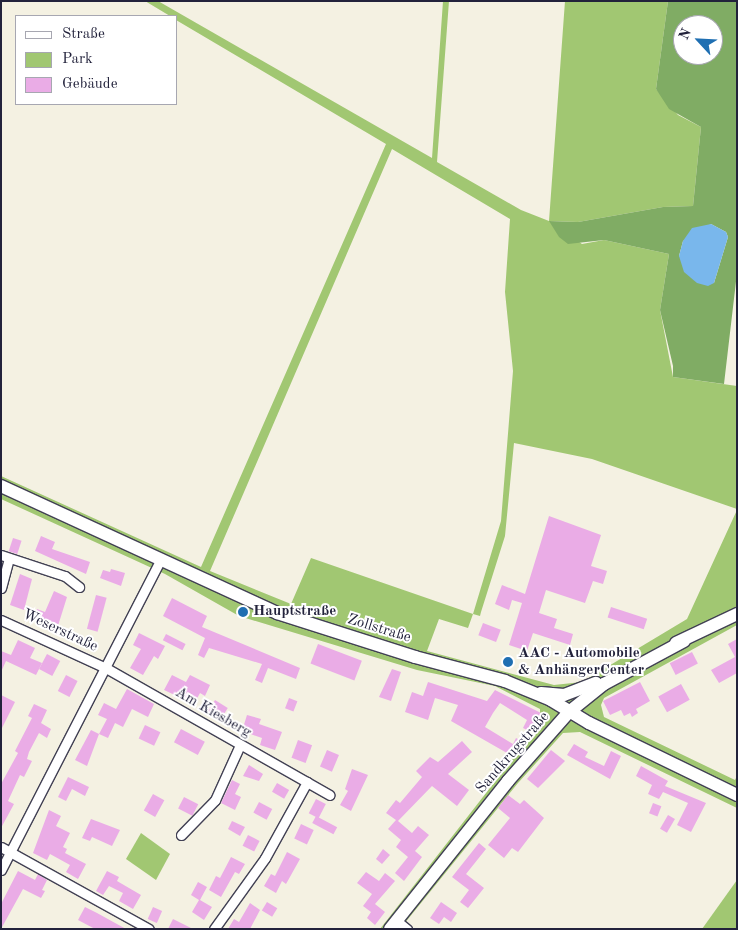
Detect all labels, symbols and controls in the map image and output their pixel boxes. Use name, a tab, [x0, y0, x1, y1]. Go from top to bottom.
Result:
legend	[15, 15, 178, 105]
north arrow	[673, 15, 723, 65]
text: N	[677, 26, 694, 42]
text: Straße	[62, 27, 105, 42]
text: Park	[62, 52, 93, 67]
text: Gebäude	[62, 77, 118, 92]
place label: Hauptstraße	[253, 603, 336, 621]
street label: Weserstraße	[19, 606, 101, 656]
marker: Hauptstraße	[237, 606, 249, 618]
street label: Zollstraße	[345, 611, 413, 647]
place label: AAC - Automobile & AnhängerCenter	[518, 644, 644, 679]
marker: AAC - Automobile & AnhängerCenter	[502, 656, 514, 668]
street label: Am Kiesberg	[172, 684, 254, 742]
street label: Sandkrugstraße	[472, 708, 554, 798]

